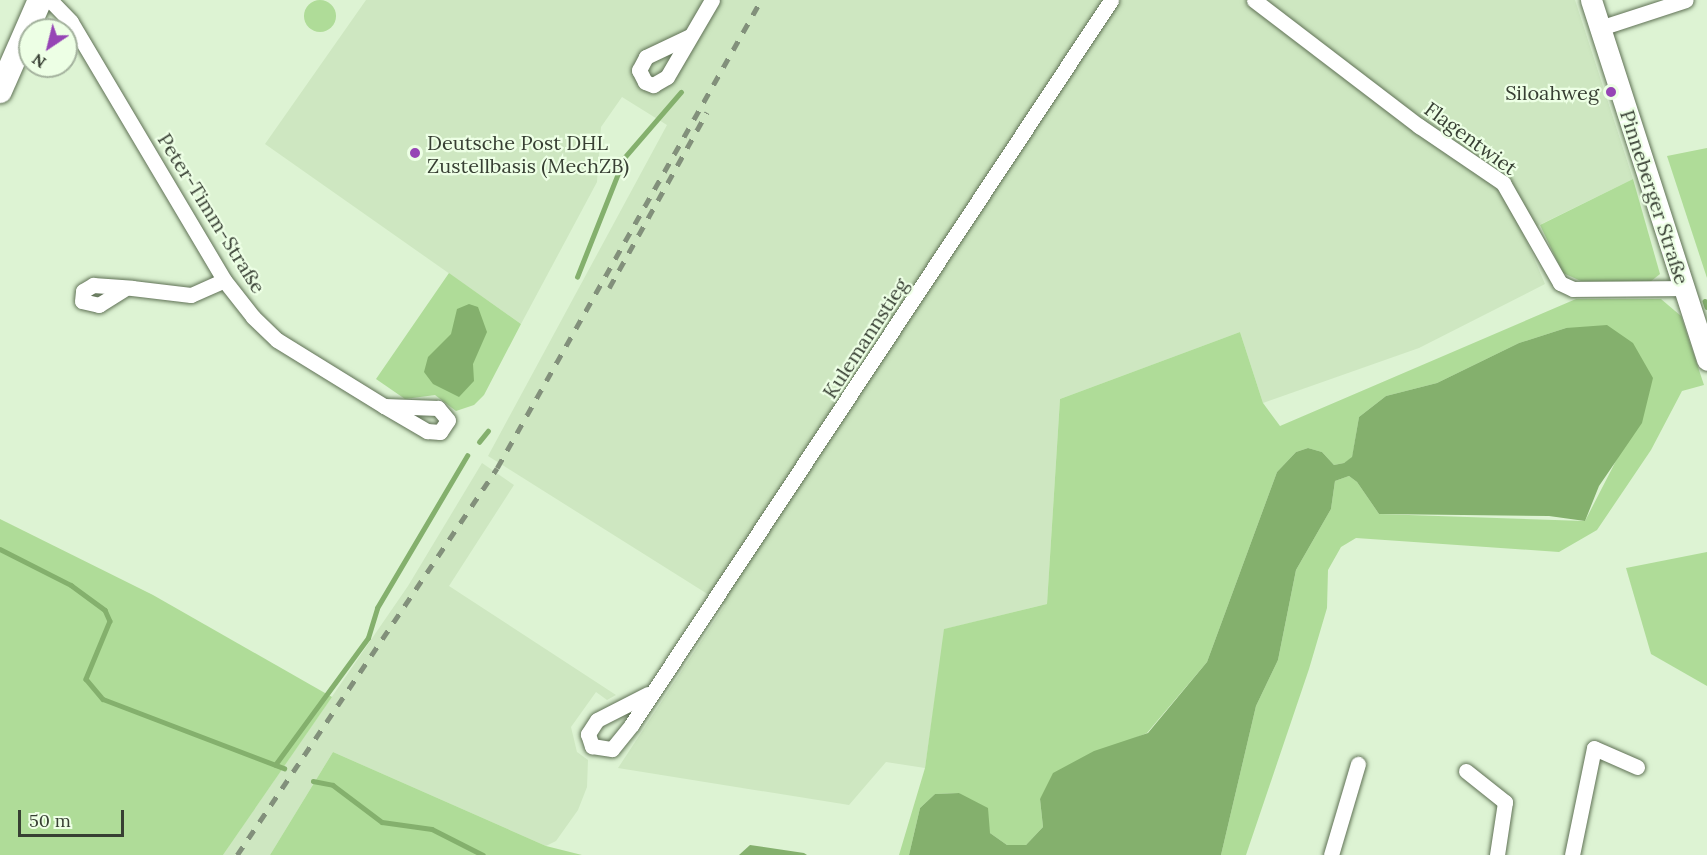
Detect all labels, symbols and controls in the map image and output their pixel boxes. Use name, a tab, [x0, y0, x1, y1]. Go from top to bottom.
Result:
north arrow	[18, 18, 78, 78]
text: N	[28, 49, 50, 73]
place label: Siloahweg	[1505, 80, 1599, 104]
marker: Siloahweg	[1604, 85, 1618, 99]
street label: Flagentwiet	[1420, 96, 1522, 180]
street label: Pinneberger Straße	[1615, 107, 1695, 287]
street label: Peter-Timm-Straße	[153, 129, 271, 297]
place label: Deutsche Post DHL Zustellbasis (MechZB)	[427, 130, 629, 177]
marker: Deutsche Post DHL Zustellbasis (MechZB)	[408, 146, 422, 160]
street label: Kulemannstieg	[817, 273, 913, 403]
scale bar	[21, 798, 128, 836]
text: 50 m	[29, 809, 71, 832]

